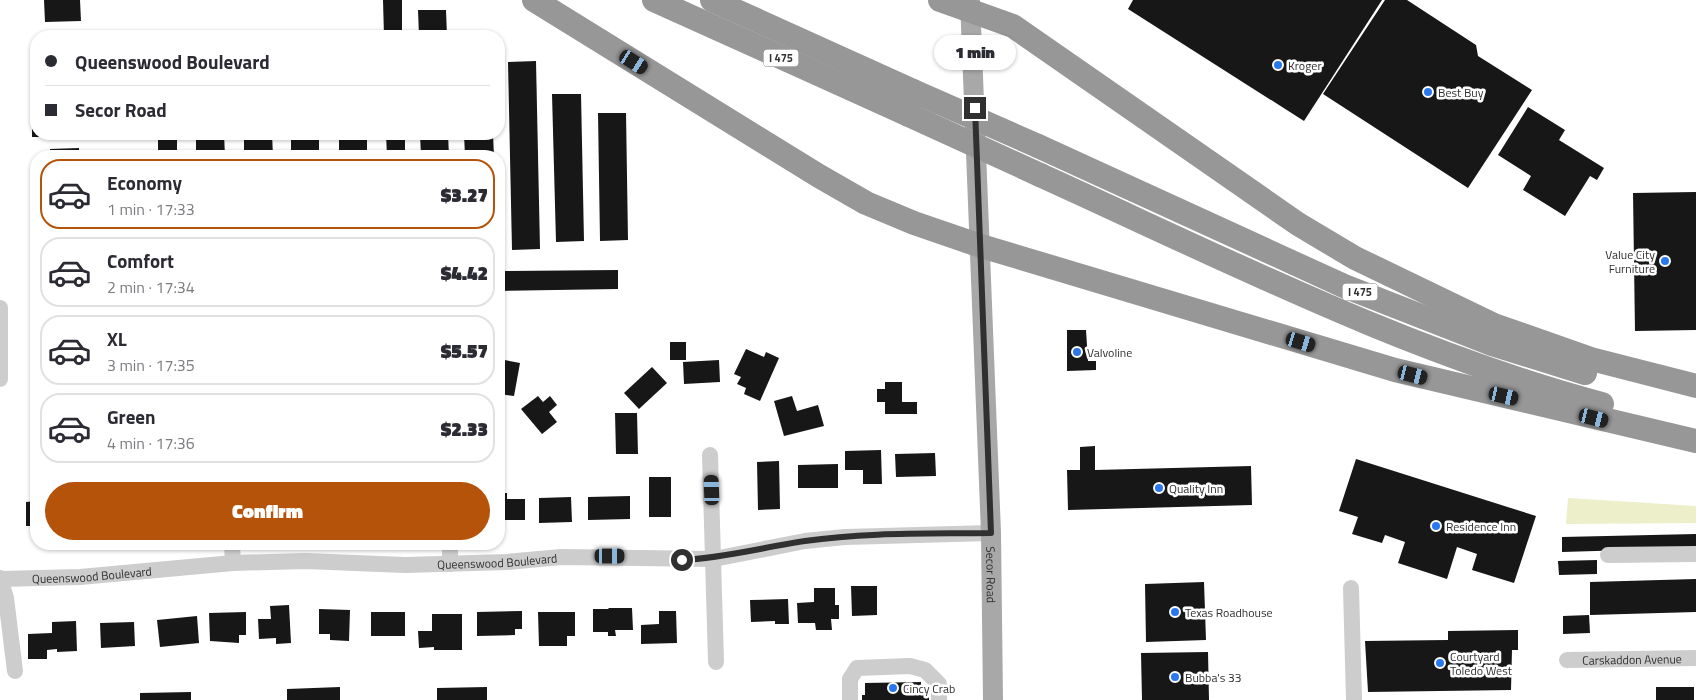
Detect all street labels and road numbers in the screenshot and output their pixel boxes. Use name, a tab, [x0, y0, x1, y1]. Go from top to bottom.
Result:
road number: I 475	[764, 49, 798, 66]
road number: I 475	[1342, 284, 1378, 300]
street label: Secor Road	[982, 546, 1001, 603]
street label: Queenswood Boulevard	[437, 548, 558, 574]
street label: Queenswood Boulevard	[32, 561, 153, 588]
street label: Carskaddon Avenue	[1582, 649, 1682, 669]

